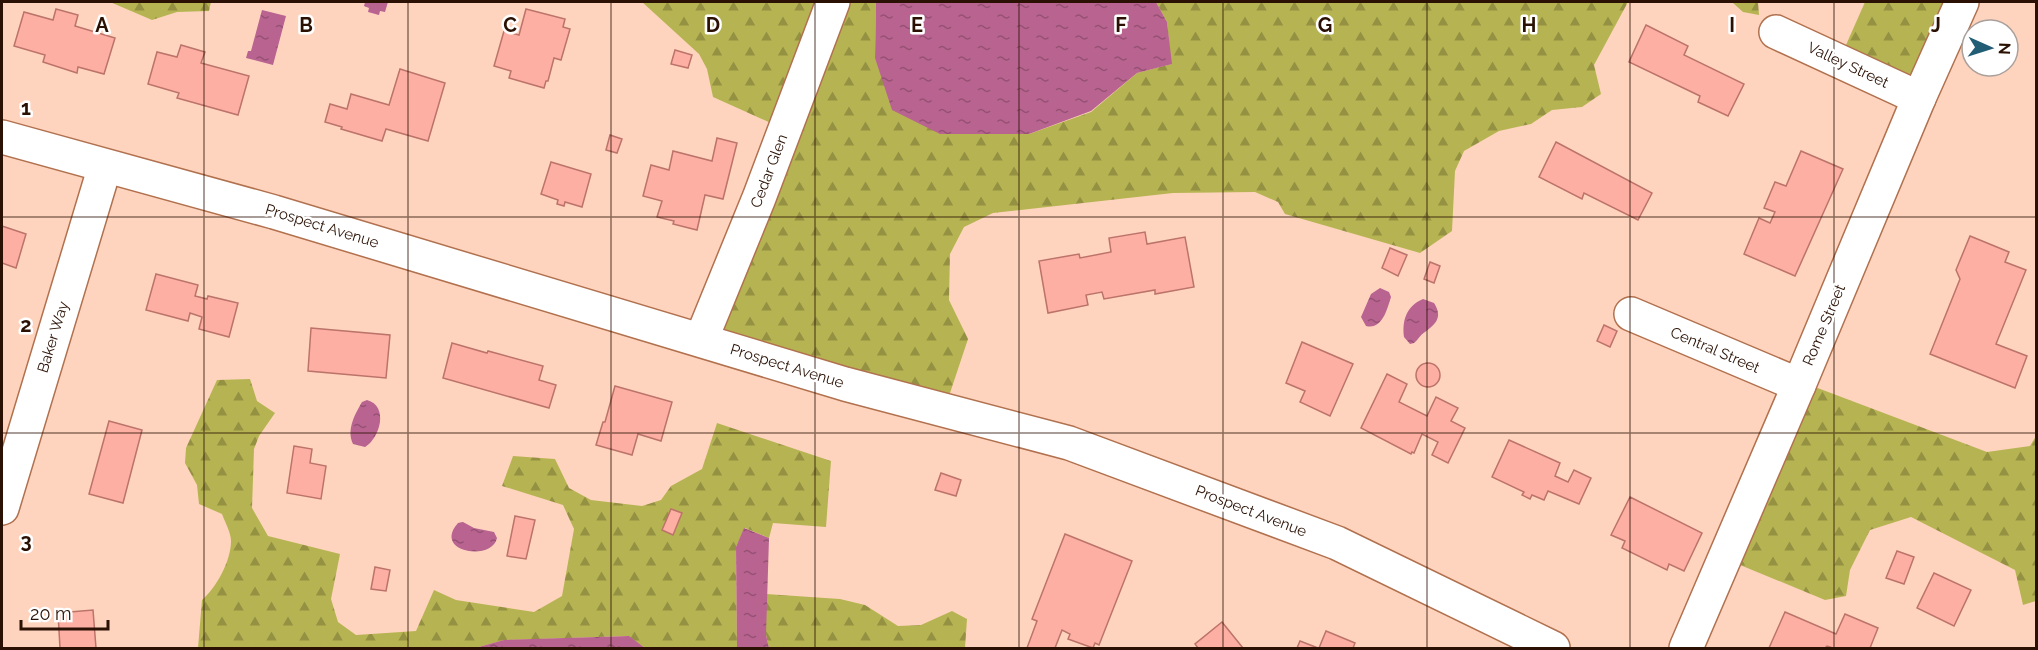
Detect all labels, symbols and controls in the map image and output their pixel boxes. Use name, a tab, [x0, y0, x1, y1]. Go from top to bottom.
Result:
text: A	[95, 13, 109, 37]
text: B	[299, 13, 313, 37]
text: C	[503, 13, 517, 37]
text: D	[706, 13, 720, 37]
text: E	[911, 13, 923, 37]
text: F	[1115, 13, 1127, 37]
text: G	[1318, 13, 1332, 37]
text: H	[1522, 13, 1536, 37]
text: I	[1729, 13, 1735, 37]
text: J	[1931, 13, 1941, 37]
north arrow	[1960, 18, 2020, 78]
street label: Valley Street	[1805, 38, 1891, 92]
text: N	[1995, 42, 2014, 55]
text: 1	[21, 96, 31, 120]
street label: Cedar Glen	[747, 131, 791, 211]
street label: Prospect Avenue	[263, 200, 381, 252]
street label: Rome Street	[1799, 282, 1849, 368]
street label: Baker Way	[34, 299, 72, 375]
text: 2	[20, 313, 32, 337]
street label: Central Street	[1668, 323, 1762, 377]
street label: Prospect Avenue	[728, 340, 846, 392]
street label: Prospect Avenue	[1193, 481, 1309, 541]
text: 3	[20, 529, 32, 553]
scale bar	[21, 593, 108, 631]
text: 20 m	[30, 603, 72, 624]

